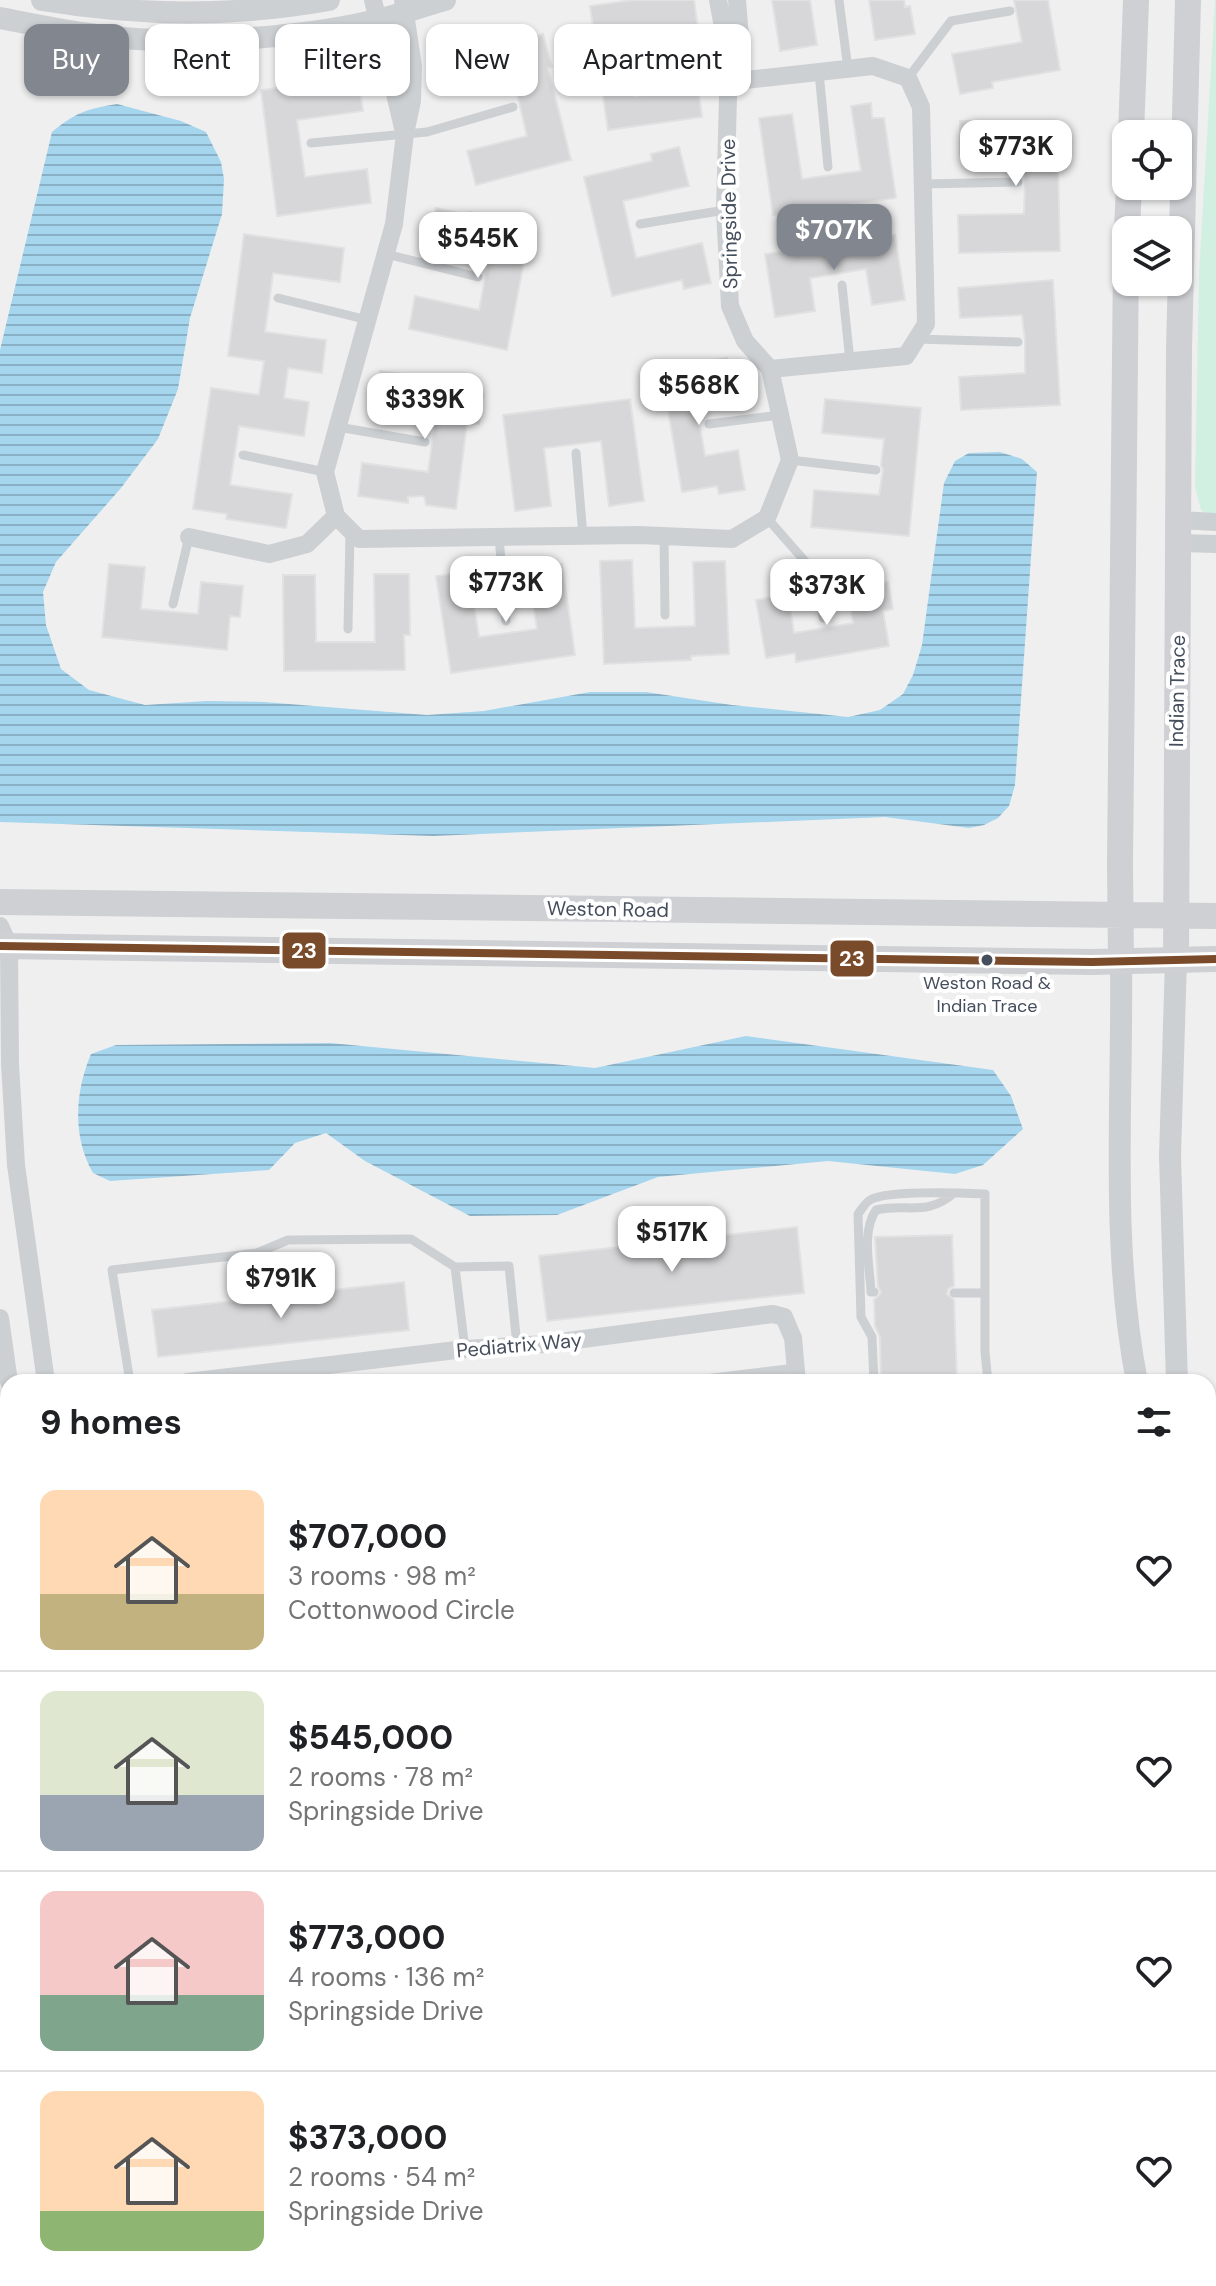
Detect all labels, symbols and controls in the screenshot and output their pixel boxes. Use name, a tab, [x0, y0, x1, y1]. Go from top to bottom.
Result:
chip: Buy	[24, 24, 129, 96]
chip: Rent	[145, 24, 259, 96]
chip: Filters	[275, 24, 410, 96]
chip: New	[426, 24, 538, 96]
chip: Apartment	[554, 24, 751, 96]
pin: $773K	[960, 120, 1072, 188]
map controls	[1112, 120, 1192, 296]
button: locate	[1112, 120, 1192, 200]
text: $773K	[978, 129, 1054, 163]
street label: Springside Drive	[715, 139, 743, 289]
pin: $707K	[778, 204, 890, 272]
pin: $545K	[422, 212, 534, 280]
text: $707K	[795, 213, 873, 247]
button: layers	[1112, 216, 1192, 296]
text: $545K	[437, 221, 519, 255]
pin: $568K	[643, 359, 755, 427]
text: $568K	[658, 368, 740, 402]
pin: $339K	[369, 373, 481, 441]
text: $339K	[385, 382, 465, 416]
pin: $773K	[450, 556, 562, 624]
pin: $373K	[771, 559, 883, 627]
text: $773K	[468, 565, 544, 599]
text: $373K	[788, 568, 866, 602]
street label: Indian Trace	[1163, 635, 1191, 747]
street label: Weston Road	[547, 895, 669, 923]
line badge: 23	[281, 931, 327, 970]
text: 23	[291, 936, 317, 965]
line badge: 23	[829, 939, 875, 978]
text: 23	[839, 944, 865, 973]
marker: Weston Road & Indian Trace	[979, 952, 995, 968]
place label: Weston Road & Indian Trace	[923, 971, 1051, 1018]
pin: $517K	[616, 1206, 728, 1274]
text: $517K	[636, 1215, 708, 1249]
pin: $791K	[225, 1252, 337, 1320]
text: $791K	[245, 1261, 317, 1295]
street label: Pediatrix Way	[455, 1327, 583, 1363]
text: 9 homes	[40, 1400, 182, 1445]
icon: filters	[1132, 1400, 1176, 1444]
text: $707,000	[288, 1514, 447, 1559]
icon: home	[104, 1522, 200, 1618]
icon: heart	[1132, 1548, 1176, 1592]
text: 3 rooms · 98 m²	[288, 1559, 476, 1593]
text: Cottonwood Circle	[288, 1593, 515, 1627]
text: $545,000	[288, 1715, 453, 1760]
icon: home	[104, 1723, 200, 1819]
icon: heart	[1132, 1749, 1176, 1793]
text: 2 rooms · 78 m²	[288, 1760, 473, 1794]
text: Springside Drive	[288, 1794, 484, 1828]
text: $773,000	[288, 1915, 445, 1960]
icon: home	[104, 1923, 200, 2019]
icon: heart	[1132, 1949, 1176, 1993]
text: 4 rooms · 136 m²	[288, 1960, 484, 1994]
text: Springside Drive	[288, 1994, 484, 2028]
text: $373,000	[288, 2115, 447, 2160]
icon: home	[104, 2123, 200, 2219]
icon: heart	[1132, 2149, 1176, 2193]
text: 2 rooms · 54 m²	[288, 2160, 475, 2194]
text: Springside Drive	[288, 2194, 484, 2228]

